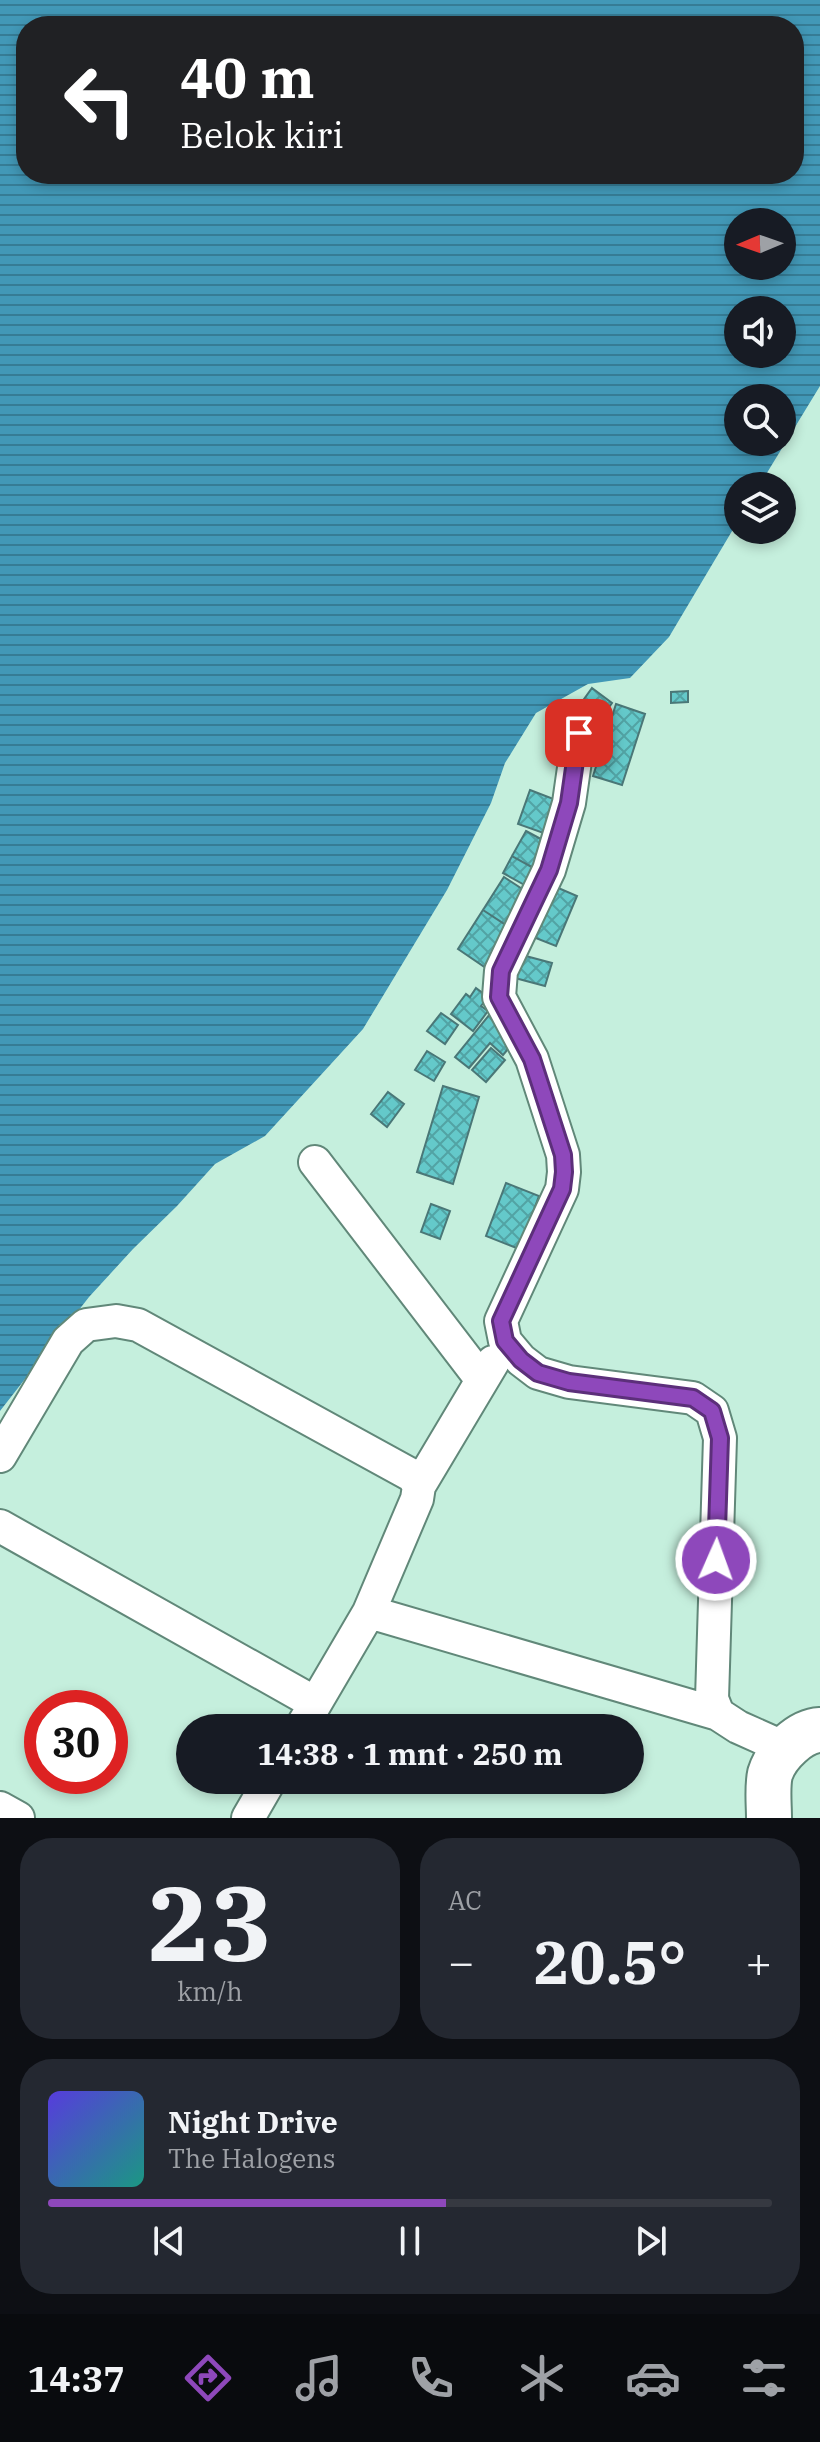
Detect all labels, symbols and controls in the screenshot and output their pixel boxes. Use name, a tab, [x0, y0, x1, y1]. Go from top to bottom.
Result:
text: 40 m	[180, 41, 315, 113]
icon: left	[48, 48, 152, 152]
text: Belok kiri	[180, 111, 344, 158]
north arrow	[724, 208, 796, 280]
map controls	[724, 208, 796, 544]
button: sound	[724, 296, 796, 368]
button: search	[724, 384, 796, 456]
button: layers	[724, 472, 796, 544]
pin	[545, 699, 613, 767]
icon: arrive	[557, 711, 601, 755]
position arrow	[674, 1518, 758, 1602]
speed limit sign: 30	[24, 1690, 128, 1794]
text: 14:38 · 1 mnt · 250 m	[257, 1734, 563, 1773]
text: 23	[148, 1854, 272, 1990]
text: AC	[448, 1883, 482, 1917]
text: 20.5°	[533, 1922, 687, 2001]
text: −	[448, 1933, 474, 1990]
text: +	[746, 1933, 772, 1990]
text: km/h	[177, 1974, 243, 2008]
text: Night Drive	[168, 2102, 338, 2141]
text: The Halogens	[168, 2141, 336, 2175]
icon: previous	[147, 2219, 191, 2263]
icon: pause	[388, 2219, 432, 2263]
icon: next	[629, 2219, 673, 2263]
icon: directions	[180, 2350, 236, 2406]
icon: music	[291, 2350, 347, 2406]
icon: phone	[403, 2350, 459, 2406]
icon: climate	[514, 2350, 570, 2406]
icon: car	[625, 2350, 681, 2406]
icon: filters	[736, 2350, 792, 2406]
text: 14:37	[28, 2355, 125, 2402]

